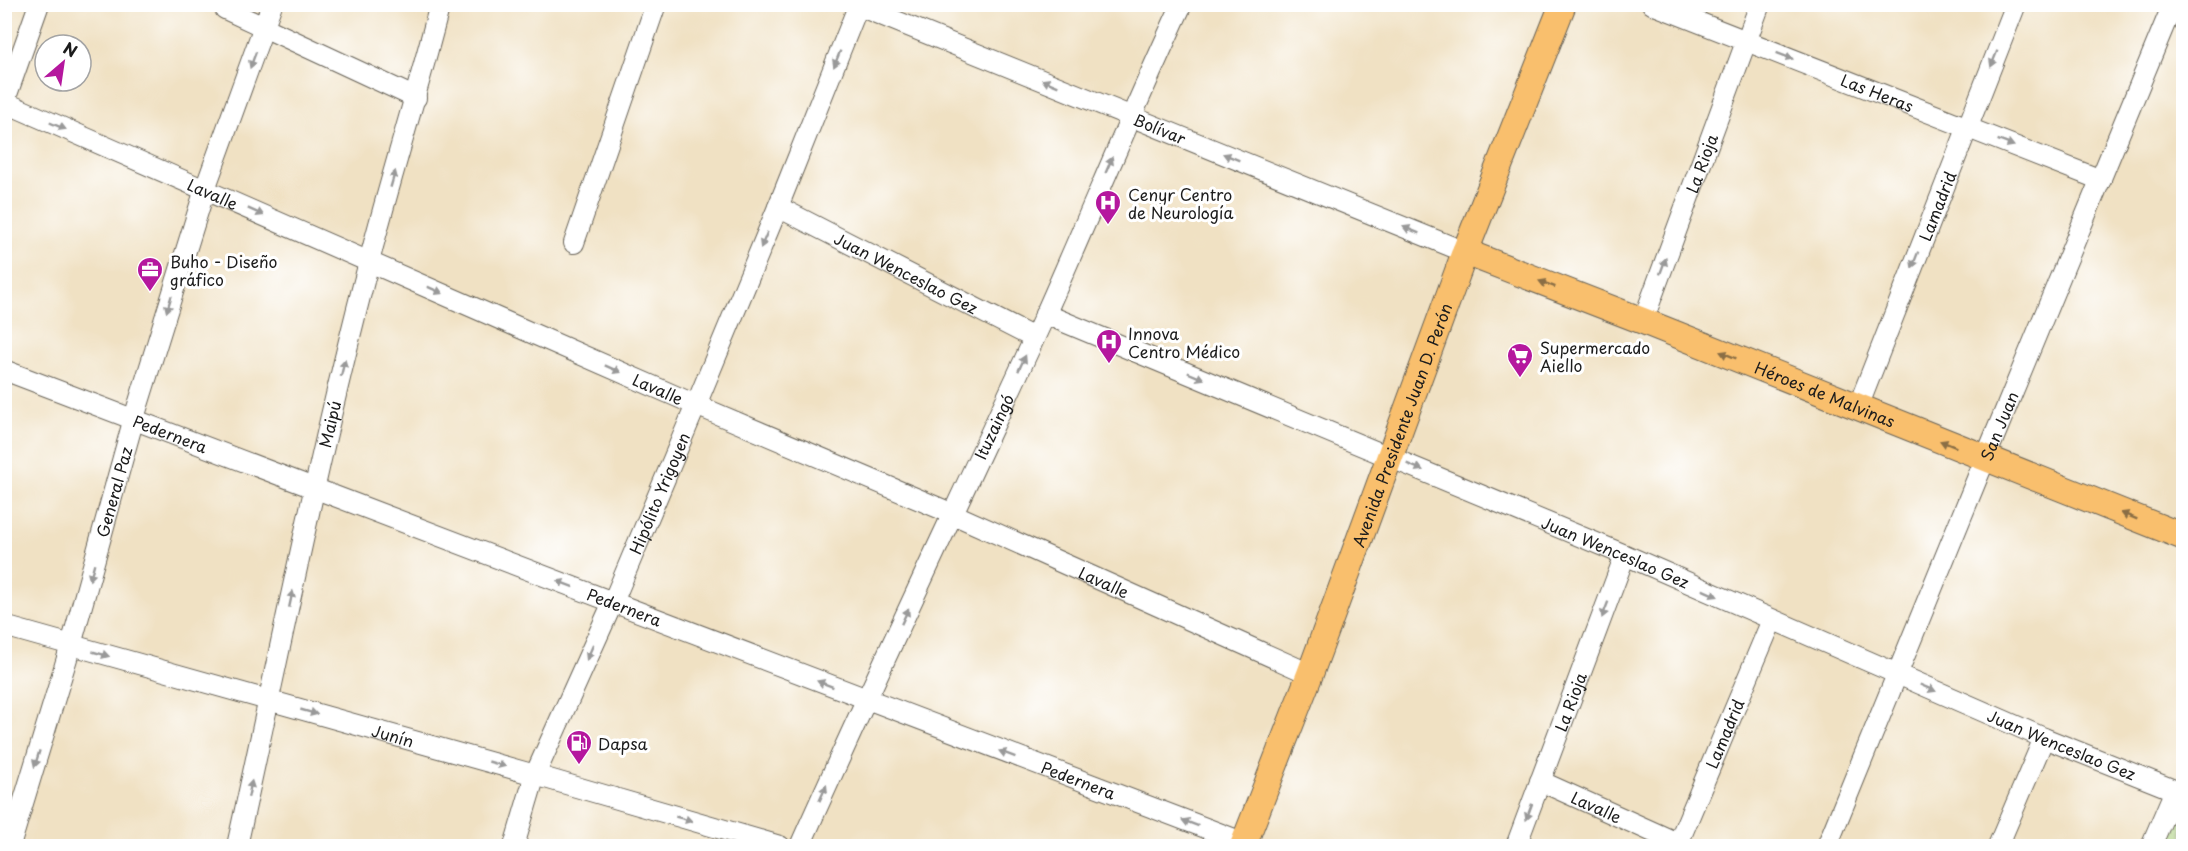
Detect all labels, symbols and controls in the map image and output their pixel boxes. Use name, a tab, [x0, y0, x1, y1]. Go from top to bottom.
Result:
north arrow	[33, 33, 93, 93]
text: N	[59, 35, 82, 63]
one-way arrow	[832, 50, 841, 68]
one-way arrow	[1989, 50, 1998, 68]
one-way arrow	[247, 51, 257, 69]
one-way arrow	[1776, 52, 1794, 62]
street label: Las Heras	[1837, 67, 1917, 117]
one-way arrow	[1041, 78, 1059, 87]
street label: Bolívar	[1130, 107, 1190, 150]
one-way arrow	[50, 121, 67, 130]
street label: La Rioja	[1679, 130, 1723, 196]
one-way arrow	[1997, 139, 2015, 148]
one-way arrow	[1221, 152, 1239, 162]
one-way arrow	[1105, 156, 1114, 174]
street label: Lamadrid	[1912, 167, 1961, 244]
one-way arrow	[389, 170, 398, 188]
street label: Lavalle	[184, 172, 242, 215]
place label: Cenyr Centro de Neurología	[1128, 182, 1233, 224]
hospital icon: Cenyr Centro de Neurología	[1093, 188, 1123, 226]
one-way arrow	[248, 207, 265, 216]
one-way arrow	[1402, 225, 1420, 234]
street label: Juan Wenceslao Gez	[830, 226, 982, 319]
one-way arrow	[759, 231, 768, 249]
place label: Buho - Diseño gráfico	[170, 249, 278, 291]
one-way arrow	[1910, 251, 1919, 269]
office icon: Buho - Diseño gráfico	[135, 255, 165, 293]
one-way arrow	[1659, 257, 1669, 275]
one-way arrow	[1537, 279, 1555, 289]
one-way arrow	[426, 286, 443, 295]
one-way arrow	[164, 295, 174, 313]
street label: Avenida Presidente Juan D. Perón	[1346, 300, 1457, 550]
place label: Innova Centro Médico	[1128, 321, 1240, 363]
hospital icon: Innova Centro Médico	[1094, 327, 1124, 365]
place label: Supermercado Aiello	[1540, 335, 1650, 377]
supermarket icon: Supermercado Aiello	[1505, 341, 1535, 379]
one-way arrow	[1719, 350, 1737, 359]
one-way arrow	[1018, 354, 1027, 371]
street label: Héroes de Malvinas	[1751, 355, 1899, 432]
one-way arrow	[339, 358, 349, 377]
one-way arrow	[605, 364, 622, 373]
street label: Lavalle	[629, 367, 687, 410]
one-way arrow	[1187, 372, 1205, 381]
street label: San Juan	[1974, 387, 2024, 464]
street label: Ituzaingó	[968, 390, 1019, 463]
street label: Maipú	[312, 398, 346, 450]
street label: Pedernera	[130, 408, 211, 459]
street label: Hipólito Yrigoyen	[623, 428, 695, 558]
one-way arrow	[1939, 439, 1957, 448]
street label: General Paz	[90, 443, 138, 540]
one-way arrow	[1406, 463, 1424, 472]
street label: Juan Wenceslao Gez	[1538, 510, 1693, 594]
one-way arrow	[2120, 511, 2138, 520]
street label: Lavalle	[1075, 560, 1133, 604]
one-way arrow	[86, 563, 96, 581]
one-way arrow	[556, 578, 574, 588]
street label: Pedernera	[584, 581, 665, 632]
one-way arrow	[1702, 588, 1720, 598]
one-way arrow	[286, 589, 296, 608]
one-way arrow	[1599, 601, 1609, 619]
one-way arrow	[900, 607, 909, 624]
one-way arrow	[586, 643, 595, 660]
one-way arrow	[92, 649, 110, 659]
street label: La Rioja	[1548, 669, 1592, 735]
one-way arrow	[816, 679, 834, 688]
one-way arrow	[1919, 683, 1936, 692]
street label: Lamadrid	[1699, 695, 1750, 772]
street label: Juan Wenceslao Gez	[1984, 703, 2140, 786]
one-way arrow	[300, 707, 318, 717]
street label: Junín	[369, 718, 417, 752]
fuel station icon: Dapsa	[564, 728, 594, 766]
place label: Dapsa	[598, 731, 648, 755]
one-way arrow	[998, 748, 1016, 758]
one-way arrow	[32, 750, 41, 768]
street label: Pedernera	[1038, 754, 1119, 805]
one-way arrow	[488, 760, 506, 769]
one-way arrow	[245, 780, 255, 799]
one-way arrow	[819, 784, 829, 802]
street label: Lavalle	[1567, 785, 1626, 828]
one-way arrow	[1523, 803, 1533, 821]
one-way arrow	[675, 814, 693, 824]
one-way arrow	[1181, 817, 1199, 827]

